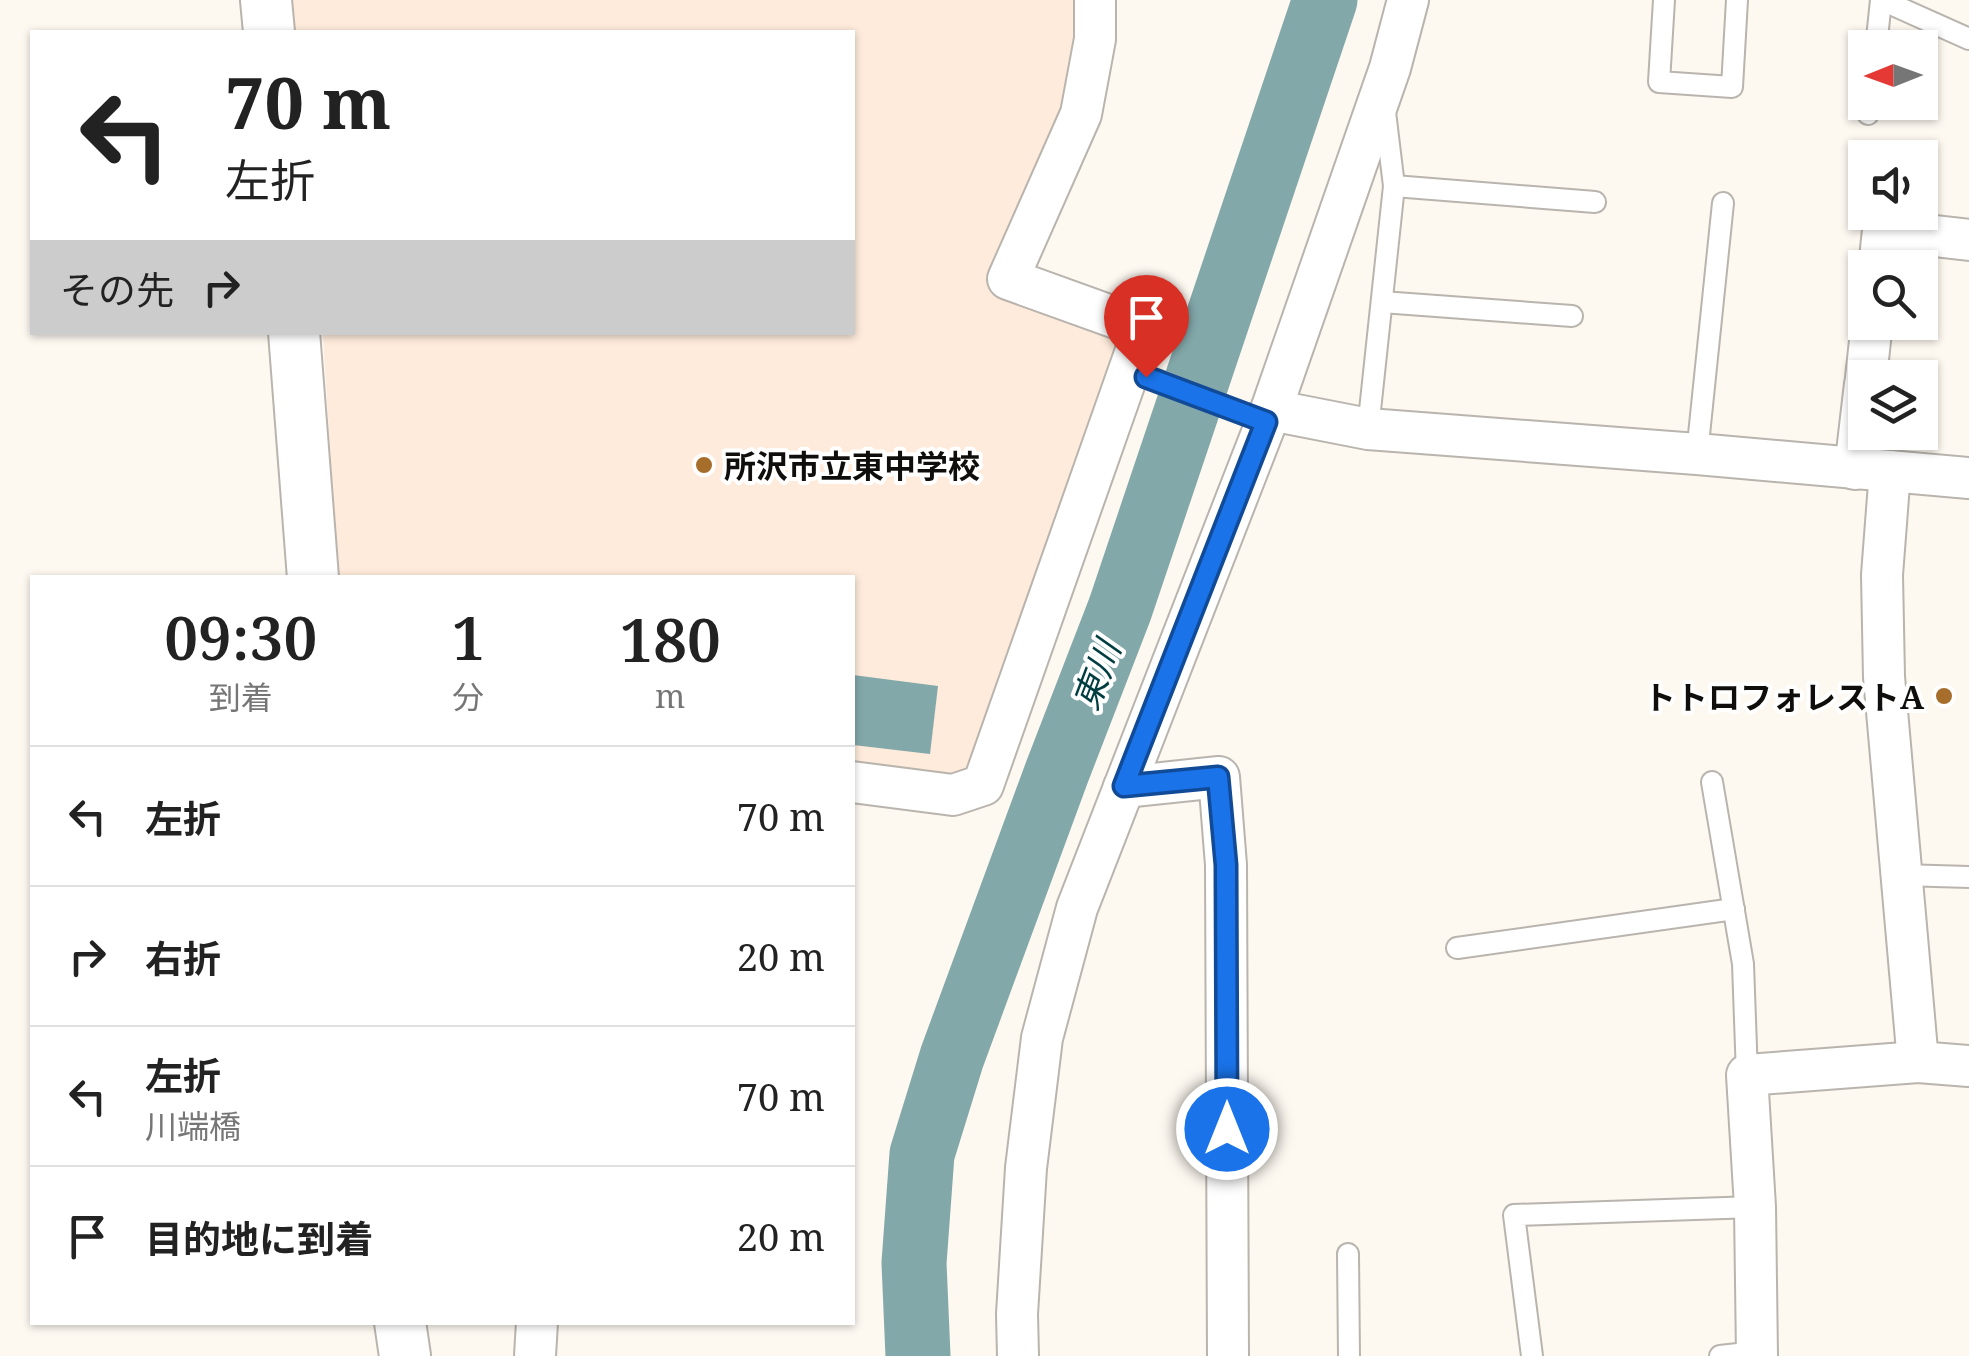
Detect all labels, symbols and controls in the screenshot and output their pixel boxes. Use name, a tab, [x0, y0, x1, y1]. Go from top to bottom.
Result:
north arrow	[1848, 30, 1938, 120]
map controls	[1848, 30, 1938, 450]
text: 70 m	[225, 54, 391, 150]
icon: left	[60, 70, 190, 200]
button: sound	[1848, 140, 1938, 230]
text: 左折	[225, 149, 315, 210]
button: search	[1848, 250, 1938, 340]
icon: right	[194, 260, 249, 315]
text: その先	[60, 263, 174, 315]
pin	[1104, 275, 1189, 378]
icon: arrive	[1119, 290, 1174, 345]
button: layers	[1848, 360, 1938, 450]
place label: 所沢市立東中学校	[724, 444, 980, 487]
marker: 所沢市立東中学校	[693, 454, 715, 476]
text: 09:30	[164, 596, 317, 678]
text: 1	[451, 596, 485, 678]
text: 180	[619, 598, 721, 680]
water label: 東川	[1062, 630, 1132, 716]
text: m	[655, 674, 685, 717]
text: 到着	[209, 675, 273, 718]
text: 分	[452, 675, 484, 718]
place label: トトロフォレストA	[1644, 675, 1925, 718]
marker: トトロフォレストA	[1933, 685, 1955, 707]
icon: left	[60, 789, 115, 844]
text: 70 m	[737, 790, 825, 842]
text: 左折	[145, 792, 221, 844]
icon: right	[60, 929, 115, 984]
text: 20 m	[737, 930, 825, 982]
text: 右折	[145, 932, 221, 984]
text: 左折	[145, 1049, 221, 1101]
icon: left	[60, 1069, 115, 1124]
text: 70 m	[737, 1070, 825, 1122]
position arrow	[1175, 1077, 1279, 1181]
text: 川端橋	[145, 1104, 241, 1147]
icon: arrive	[60, 1209, 115, 1264]
text: 20 m	[737, 1210, 825, 1262]
text: 目的地に到着	[145, 1212, 373, 1264]

